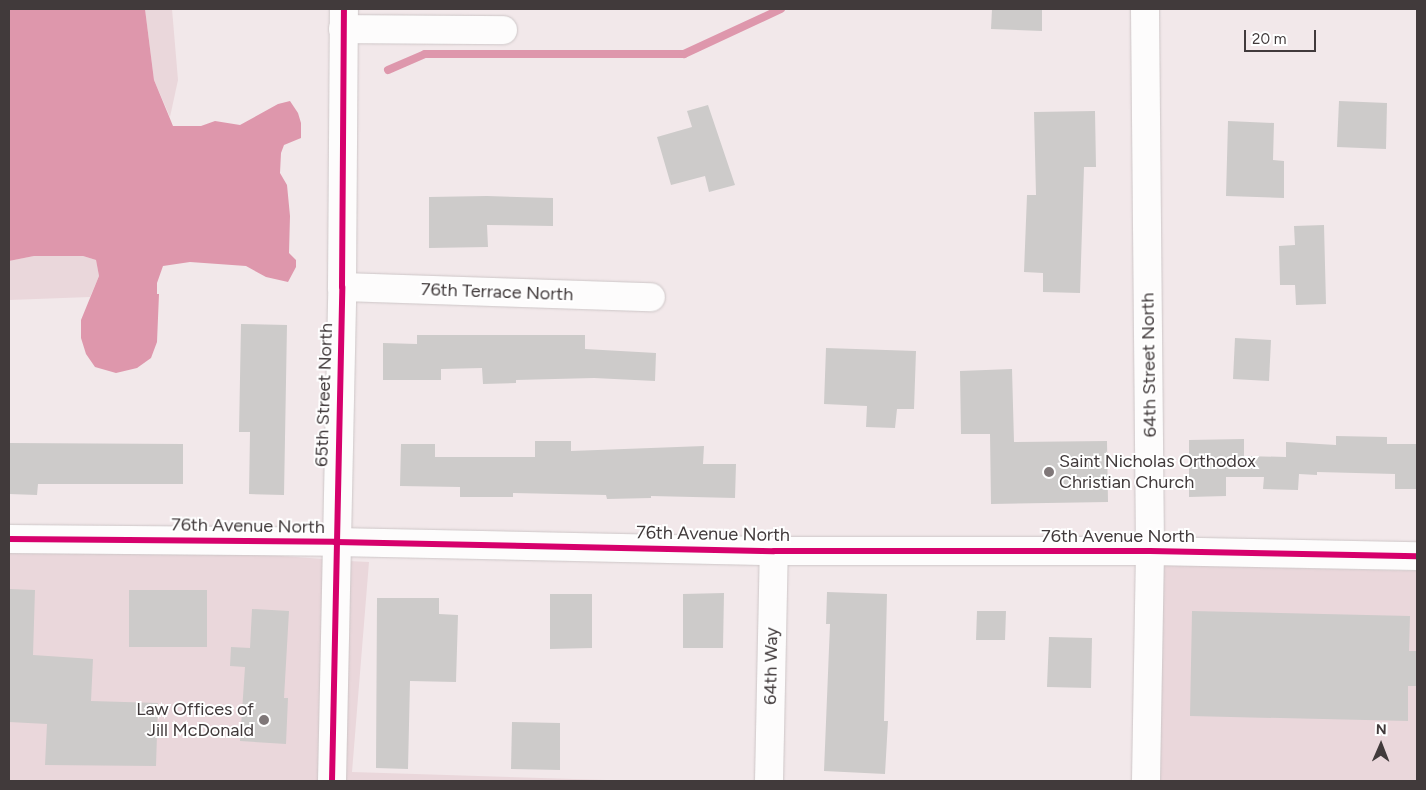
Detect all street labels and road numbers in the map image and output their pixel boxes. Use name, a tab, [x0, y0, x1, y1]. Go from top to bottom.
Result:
street label: 76th Terrace North	[420, 279, 574, 305]
street label: 64th Street North	[1137, 292, 1161, 438]
street label: 65th Street North	[311, 323, 337, 467]
street label: 76th Avenue North	[171, 514, 325, 538]
street label: 76th Avenue North	[636, 522, 790, 546]
street label: 76th Avenue North	[1041, 525, 1195, 547]
street label: 64th Way	[760, 627, 782, 705]

